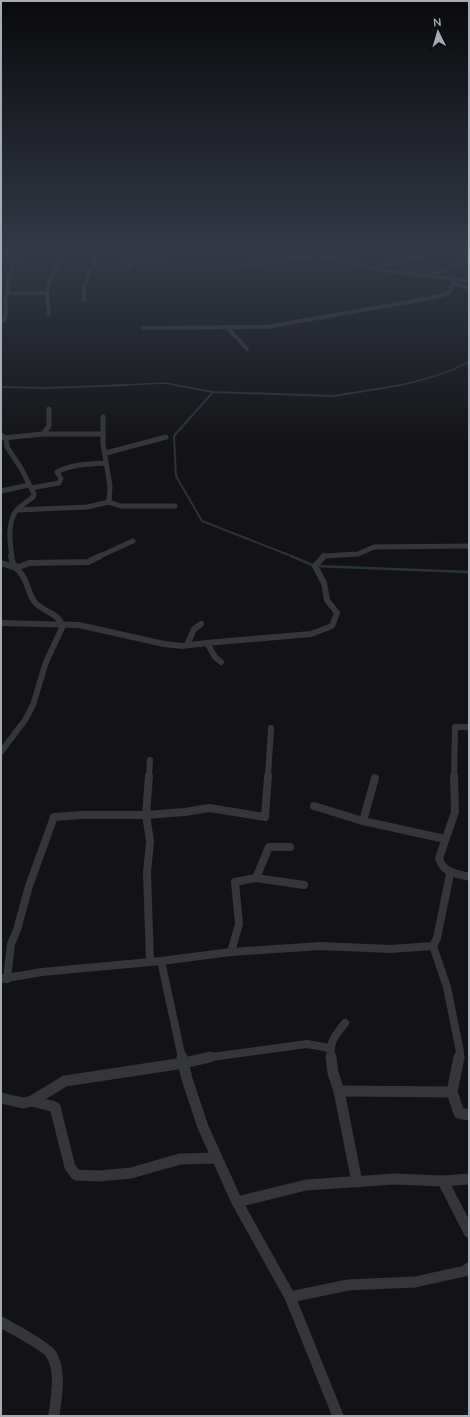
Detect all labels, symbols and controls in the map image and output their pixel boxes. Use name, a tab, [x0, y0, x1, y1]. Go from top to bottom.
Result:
north arrow	[418, 12, 458, 52]
text: N	[432, 15, 442, 30]

